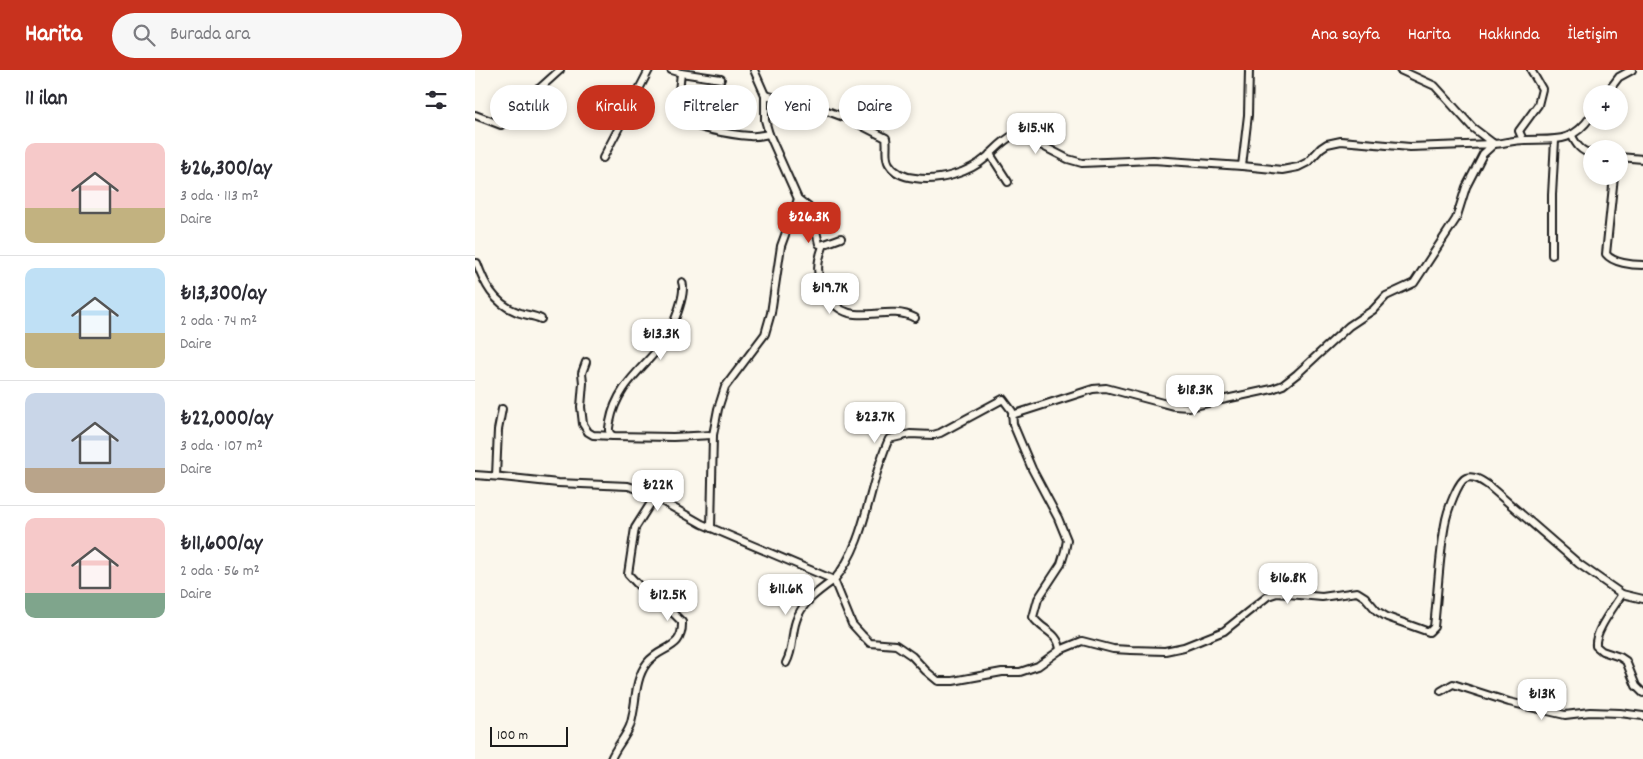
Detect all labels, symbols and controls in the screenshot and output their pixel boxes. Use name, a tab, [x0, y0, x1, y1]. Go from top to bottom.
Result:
search box	[112, 13, 462, 58]
text: Harita	[25, 18, 82, 52]
icon: search	[130, 21, 158, 49]
text: Burada ara	[170, 22, 250, 49]
text: Ana sayfa	[1311, 23, 1380, 48]
text: Harita	[1408, 23, 1450, 48]
text: Hakkında	[1478, 23, 1539, 48]
text: İletişim	[1567, 23, 1618, 48]
text: 11 ilan	[25, 85, 67, 115]
chip: Satılık	[490, 85, 567, 130]
chip: Kiralık	[577, 85, 655, 130]
chip: Filtreler	[665, 85, 757, 130]
chip: Yeni	[767, 85, 829, 130]
chip: Daire	[839, 85, 911, 130]
map controls	[1583, 85, 1628, 185]
button: +	[1583, 85, 1628, 130]
icon: filters	[422, 86, 450, 114]
pin: ₺15.4K	[995, 112, 1077, 155]
text: ₺15.4K	[1018, 117, 1054, 140]
button: −	[1583, 140, 1628, 185]
text: ₺26,300/ay	[180, 155, 272, 185]
icon: home	[65, 163, 125, 223]
text: 3 oda · 113 m²	[180, 185, 258, 208]
pin: ₺26.3K	[768, 202, 850, 244]
text: ₺26.3K	[789, 206, 829, 229]
text: Daire	[180, 208, 212, 231]
pin: ₺19.7K	[789, 272, 871, 315]
text: ₺19.7K	[812, 277, 848, 300]
text: ₺13,300/ay	[180, 280, 266, 310]
icon: home	[65, 288, 125, 348]
text: 2 oda · 74 m²	[180, 310, 257, 333]
pin: ₺13.3K	[620, 318, 702, 361]
text: ₺13.3K	[643, 323, 679, 346]
text: Daire	[180, 333, 212, 356]
pin: ₺18.3K	[1154, 374, 1236, 417]
text: ₺18.3K	[1177, 379, 1213, 402]
pin: ₺23.7K	[834, 402, 916, 444]
text: ₺22,000/ay	[180, 405, 273, 435]
text: ₺23.7K	[855, 406, 895, 429]
icon: home	[65, 413, 125, 473]
text: 3 oda · 107 m²	[180, 435, 263, 458]
text: Daire	[180, 458, 212, 481]
pin: ₺22K	[628, 470, 688, 512]
text: ₺22K	[643, 474, 673, 497]
text: ₺11,600/ay	[180, 530, 262, 560]
icon: home	[65, 538, 125, 598]
text: 2 oda · 56 m²	[180, 560, 260, 583]
pin: ₺16.8K	[1247, 562, 1329, 605]
text: ₺16.8K	[1270, 567, 1306, 590]
pin: ₺11.6K	[745, 574, 827, 616]
text: ₺11.6K	[769, 578, 803, 601]
pin: ₺12.5K	[627, 580, 709, 622]
text: Daire	[180, 583, 212, 606]
text: ₺12.5K	[650, 584, 686, 607]
pin: ₺13K	[1512, 678, 1572, 721]
text: ₺13K	[1529, 683, 1555, 706]
scale bar	[490, 724, 567, 747]
text: 100 m	[497, 726, 528, 746]

